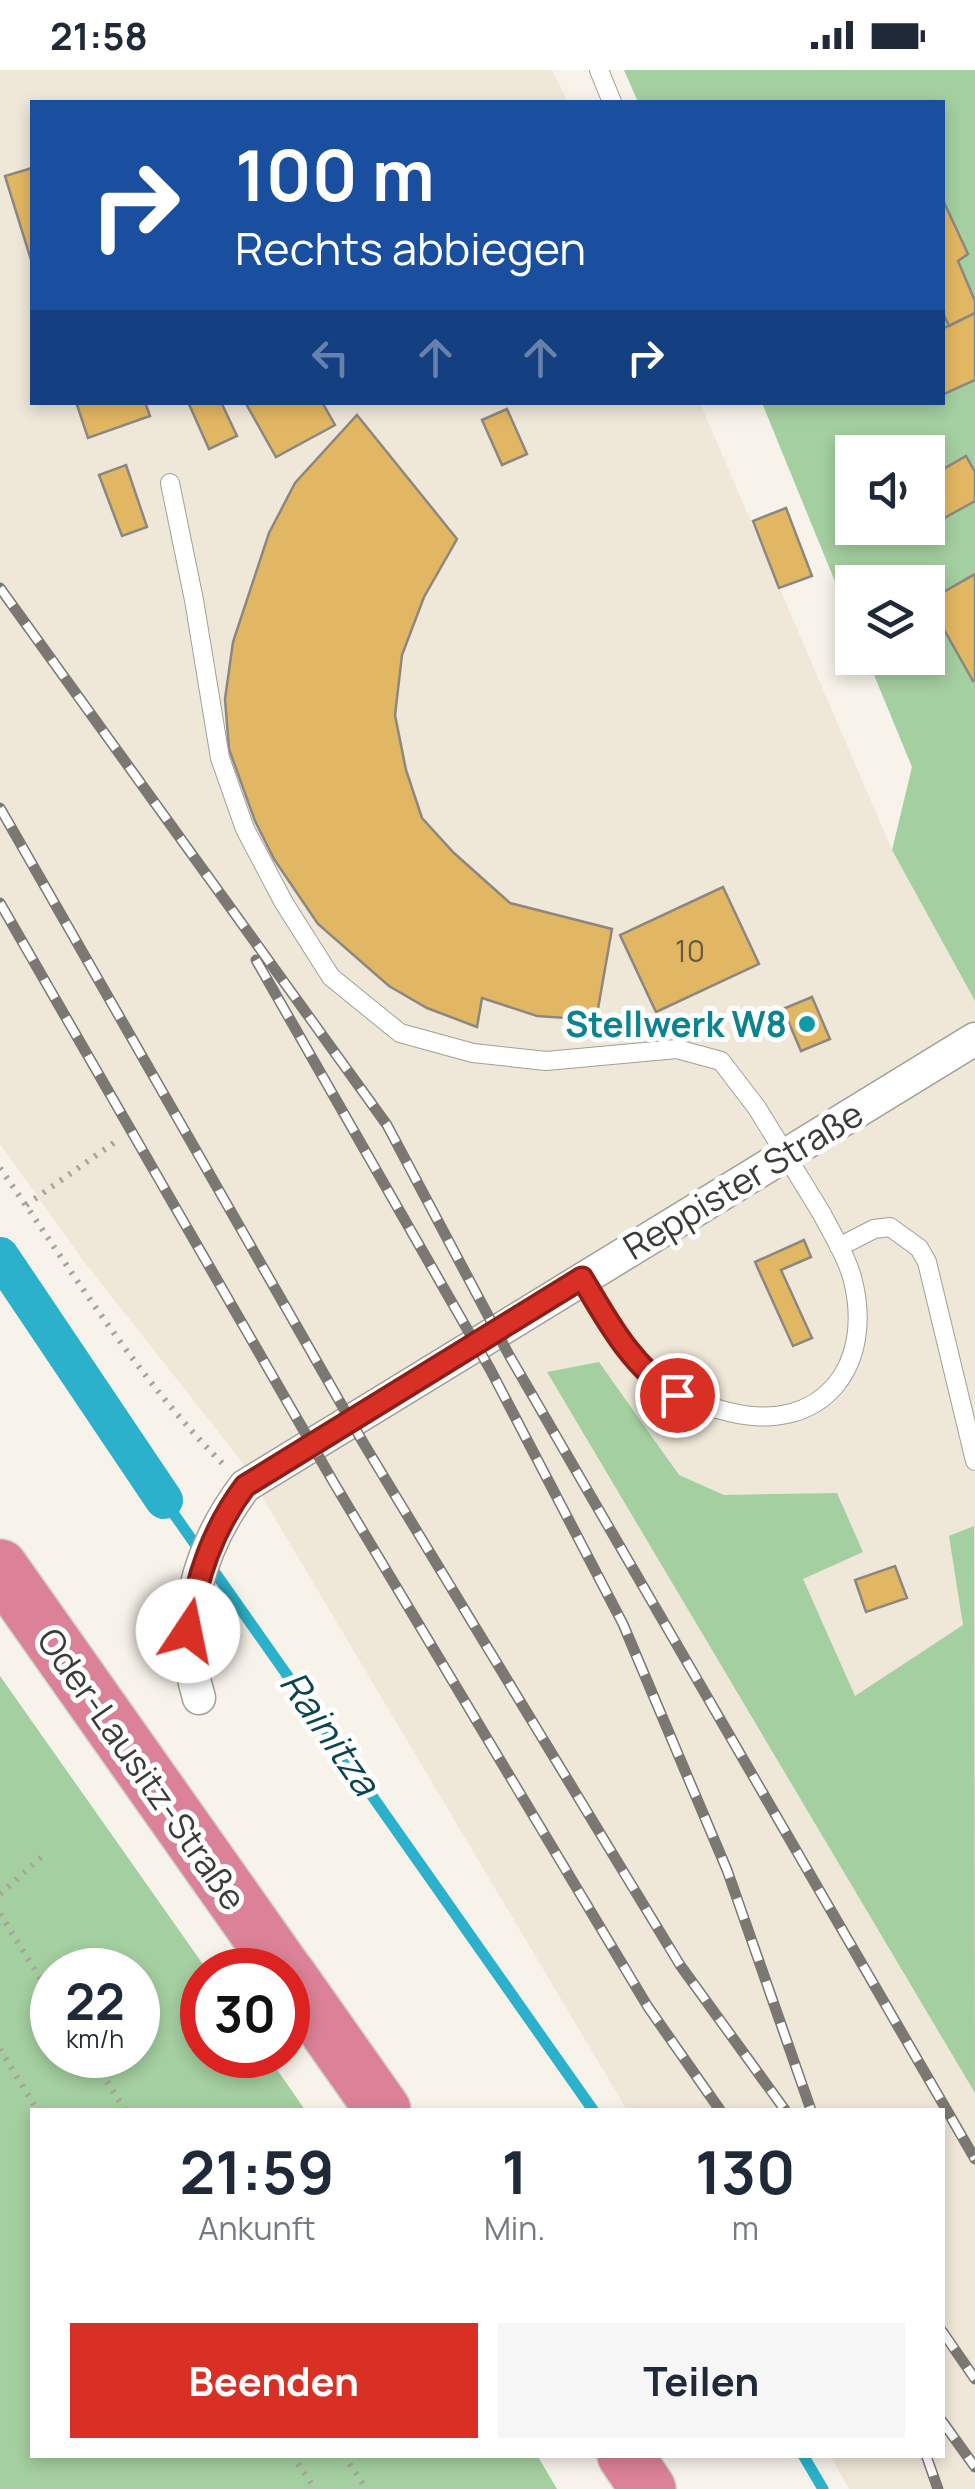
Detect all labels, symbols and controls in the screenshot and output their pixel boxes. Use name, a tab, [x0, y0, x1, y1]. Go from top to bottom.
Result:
text: 21:58	[50, 9, 148, 61]
text: 100 m	[235, 126, 435, 222]
icon: right	[70, 140, 200, 270]
text: Rechts abbiegen	[235, 217, 586, 279]
icon: left	[303, 330, 358, 385]
icon: ahead	[408, 330, 463, 385]
icon: ahead	[513, 330, 568, 385]
icon: right	[618, 330, 673, 385]
map controls	[835, 435, 945, 675]
button: sound	[835, 435, 945, 545]
button: layers	[835, 565, 945, 675]
house number: 10	[675, 930, 705, 971]
place label: Stellwerk W8	[565, 1000, 787, 1048]
marker: Stellwerk W8	[796, 1013, 818, 1035]
street label: Reppister Straße	[614, 1089, 872, 1271]
pin	[635, 1353, 720, 1438]
icon: arrive	[650, 1368, 705, 1423]
position arrow	[136, 1579, 240, 1683]
street label: Oder-Lausitz-Straße	[27, 1618, 257, 1920]
water label: Rainitza	[269, 1659, 394, 1806]
speed limit sign: 30	[180, 1948, 310, 2078]
text: 22	[65, 1967, 125, 2035]
text: km/h	[66, 2021, 124, 2056]
text: 21:59	[179, 2130, 334, 2212]
text: 1	[502, 2130, 528, 2212]
text: 130	[695, 2130, 796, 2212]
text: Ankunft	[198, 2206, 316, 2250]
text: Min.	[484, 2206, 545, 2250]
text: m	[732, 2206, 759, 2250]
button: Beenden	[70, 2323, 478, 2438]
button: Teilen	[498, 2323, 905, 2438]

